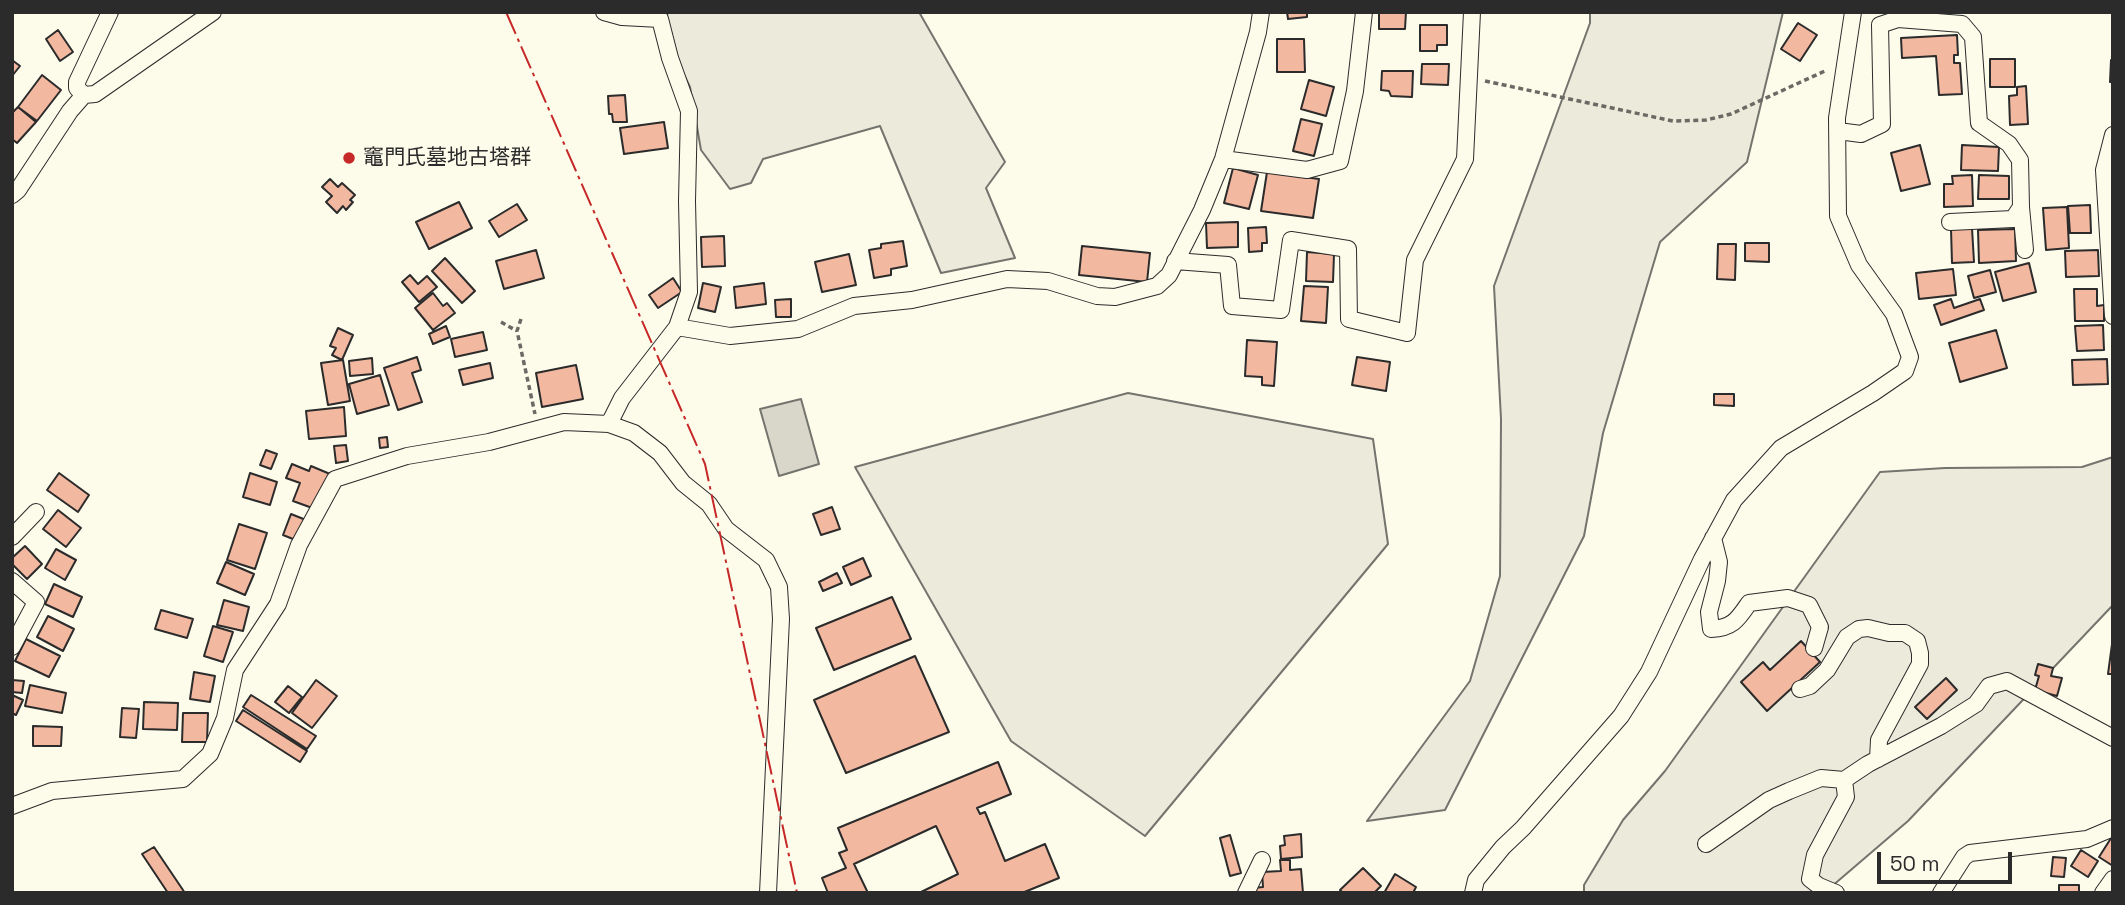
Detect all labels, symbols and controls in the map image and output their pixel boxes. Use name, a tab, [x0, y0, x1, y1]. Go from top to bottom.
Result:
place label: 竈門氏墓地古塔群	[363, 145, 531, 171]
marker: 竈門氏墓地古塔群	[341, 150, 357, 166]
scale bar	[1880, 838, 2015, 882]
text: 50 m	[1890, 850, 1940, 877]

